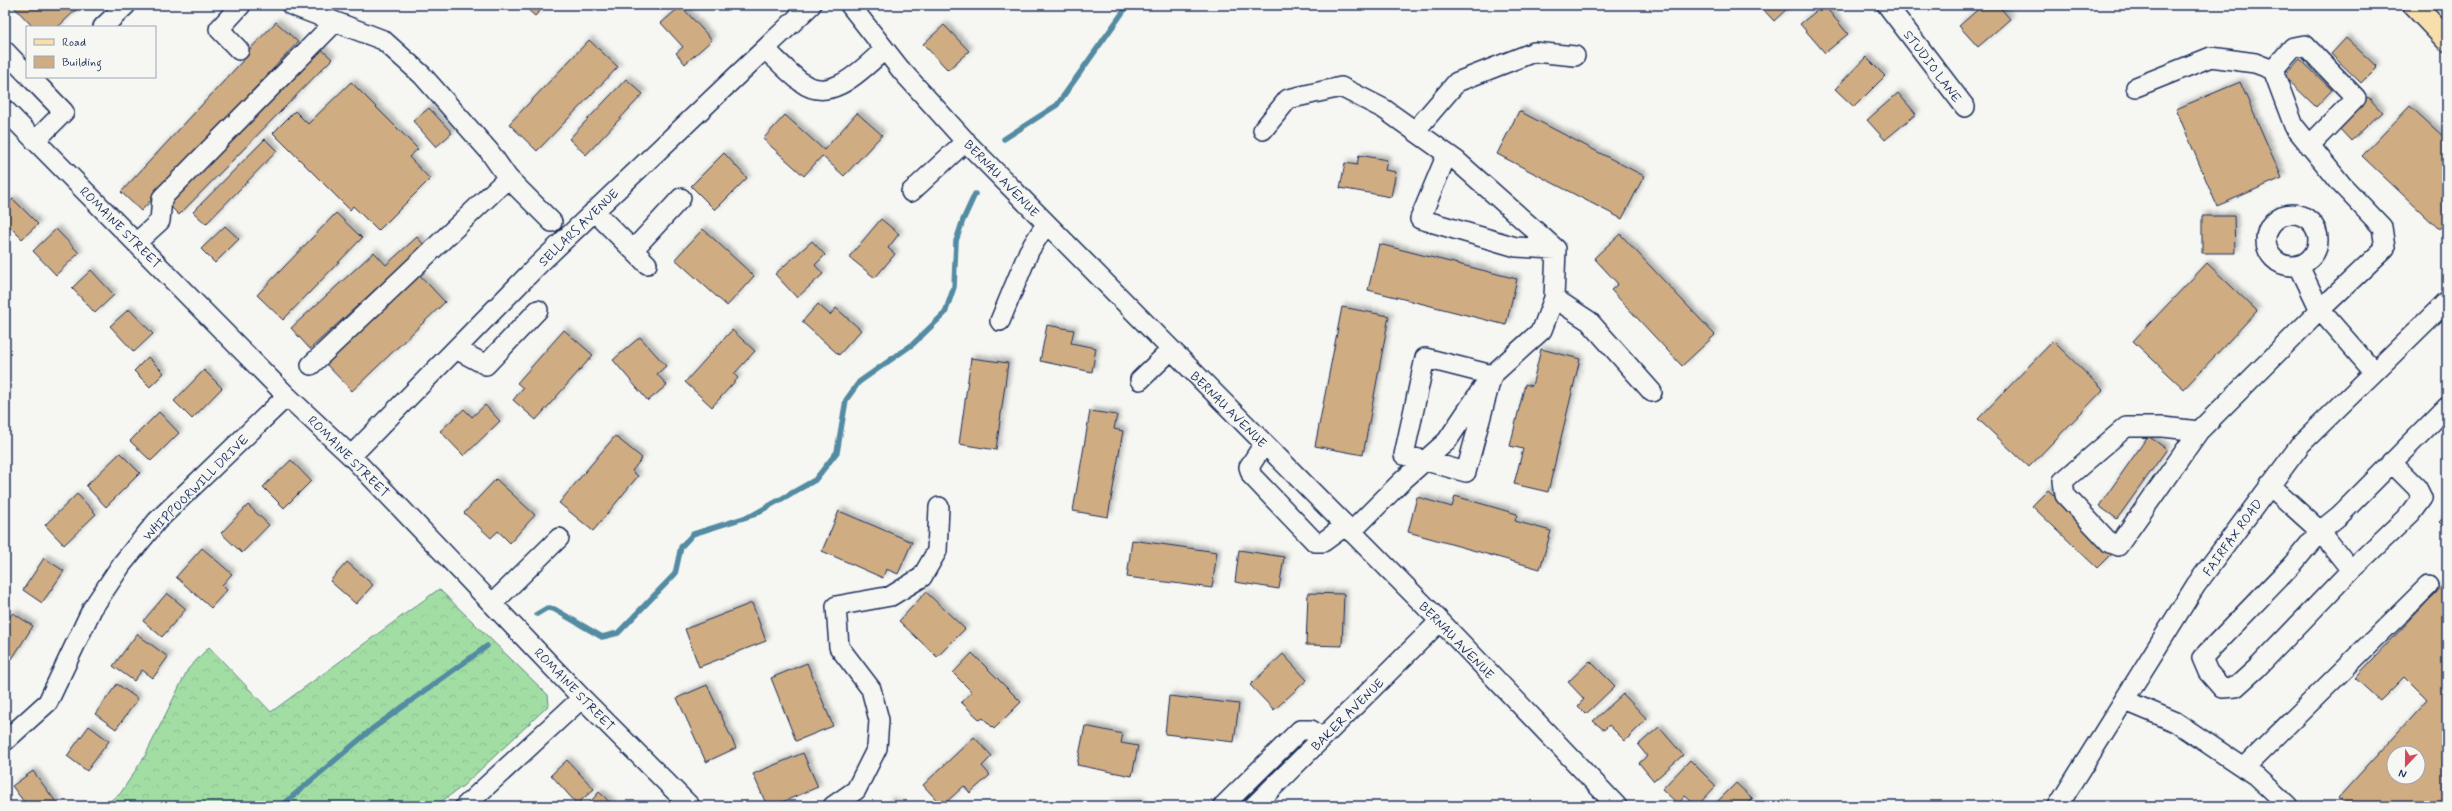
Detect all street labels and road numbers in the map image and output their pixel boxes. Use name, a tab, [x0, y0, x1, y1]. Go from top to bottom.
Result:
street label: STUDIO LANE	[1899, 27, 1965, 107]
street label: BERNAU AVENUE	[960, 137, 1043, 222]
street label: ROMAINE STREET	[75, 183, 165, 273]
street label: SELLARS AVENUE	[535, 185, 623, 271]
street label: BERNAU AVENUE	[1186, 368, 1270, 452]
street label: ROMAINE STREET	[303, 412, 393, 502]
street label: WHIPPOORWILL DRIVE	[139, 431, 253, 545]
street label: FAIRFAX ROAD	[2200, 496, 2267, 580]
street label: BERNAU AVENUE	[1415, 599, 1498, 684]
street label: ROMAINE STREET	[530, 645, 618, 736]
street label: BAKER AVENUE	[1308, 675, 1389, 755]

